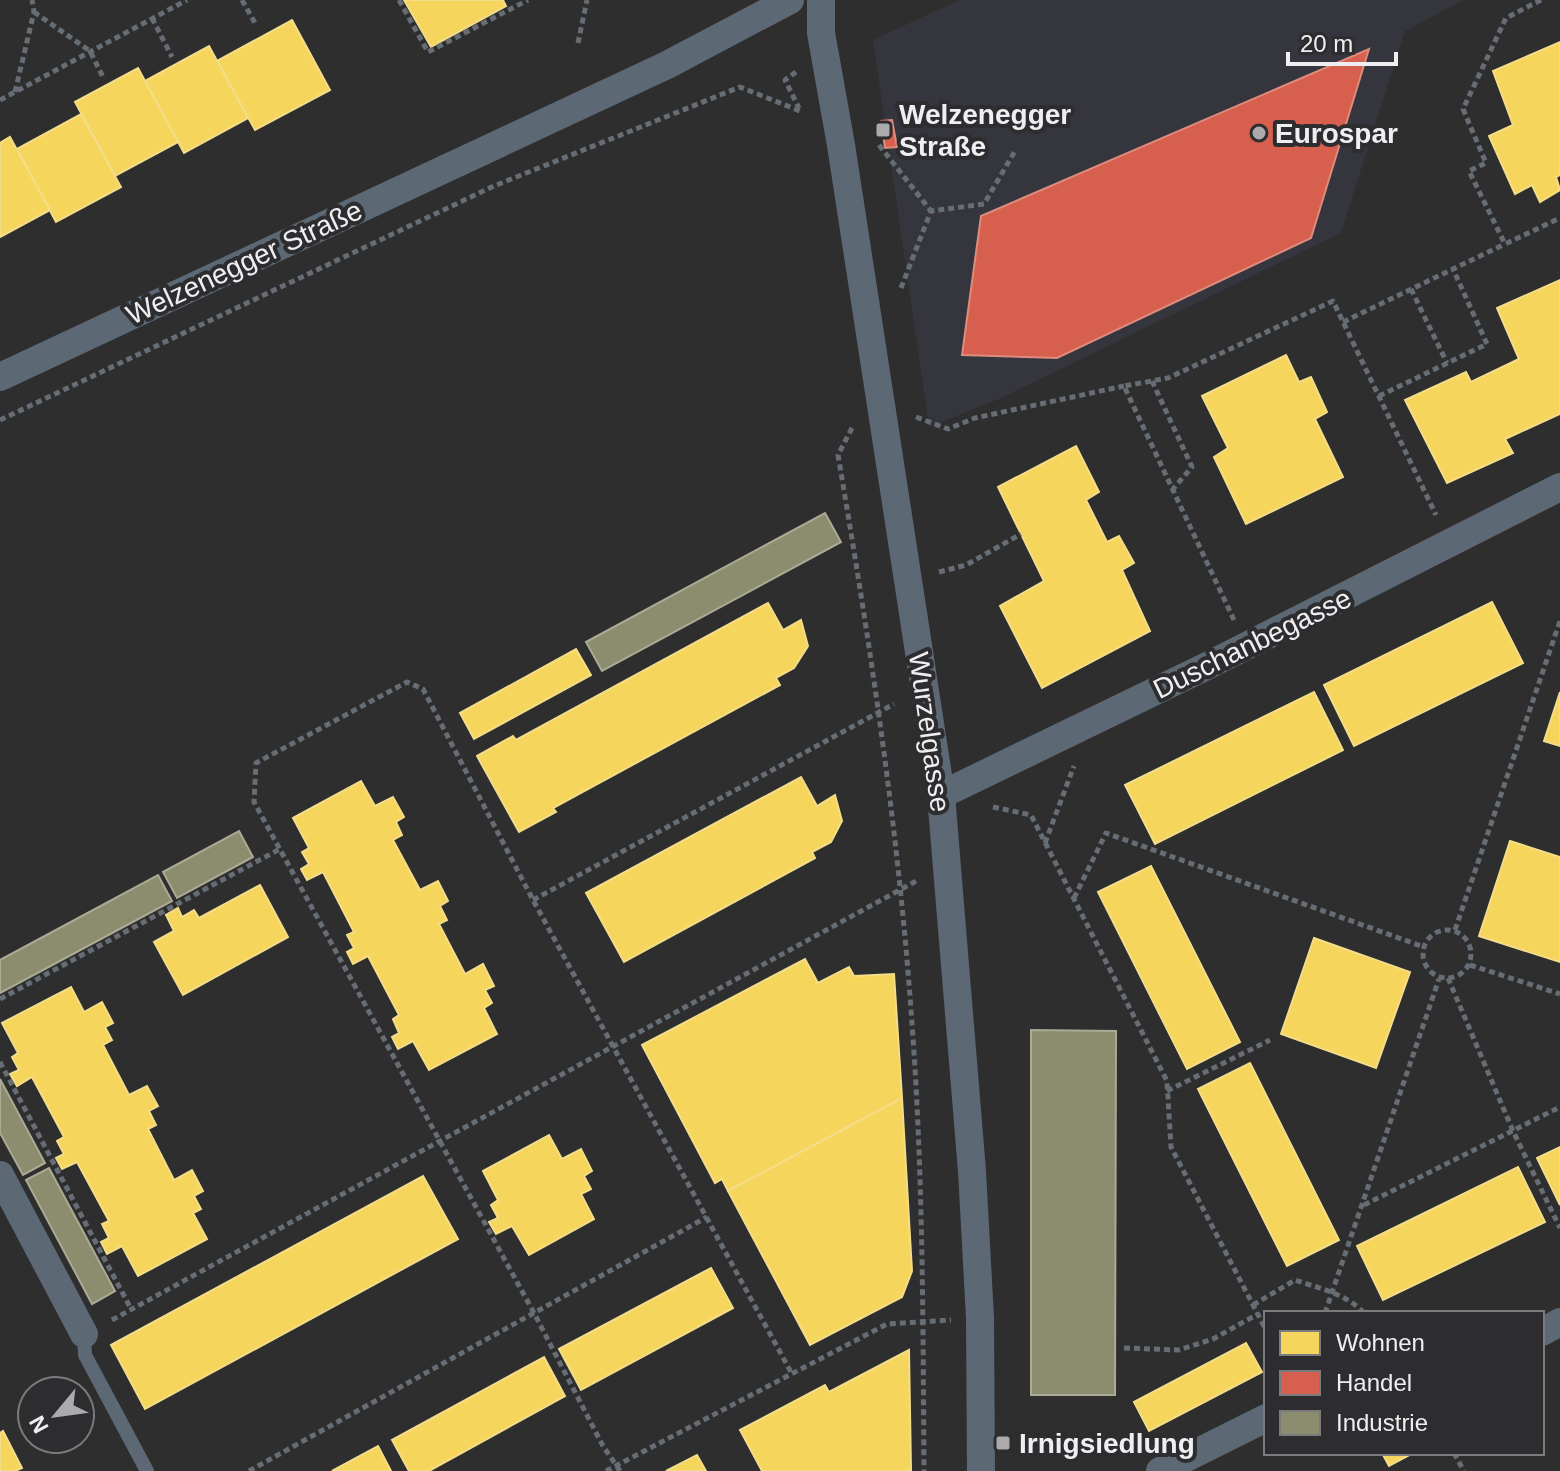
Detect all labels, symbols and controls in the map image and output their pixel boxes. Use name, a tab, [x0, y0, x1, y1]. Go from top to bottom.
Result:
scale bar	[1288, 16, 1396, 66]
text: 20 m	[1300, 30, 1353, 57]
place label: Welzenegger Straße	[899, 99, 1071, 162]
place label: Eurospar	[1275, 118, 1398, 149]
marker: Welzenegger Straße	[874, 121, 892, 139]
marker: Eurospar	[1250, 124, 1268, 142]
street label: Welzenegger Straße	[122, 194, 367, 331]
street label: Duschanbegasse	[1148, 582, 1356, 705]
street label: Wurzelgasse	[903, 650, 956, 814]
legend	[1264, 1311, 1544, 1455]
text: Wohnen	[1336, 1329, 1425, 1356]
text: Handel	[1336, 1369, 1412, 1396]
north arrow	[16, 1375, 96, 1455]
text: Industrie	[1336, 1409, 1428, 1436]
text: N	[24, 1411, 54, 1437]
place label: Irnigsiedlung	[1019, 1428, 1195, 1459]
marker: Irnigsiedlung	[994, 1434, 1012, 1452]

